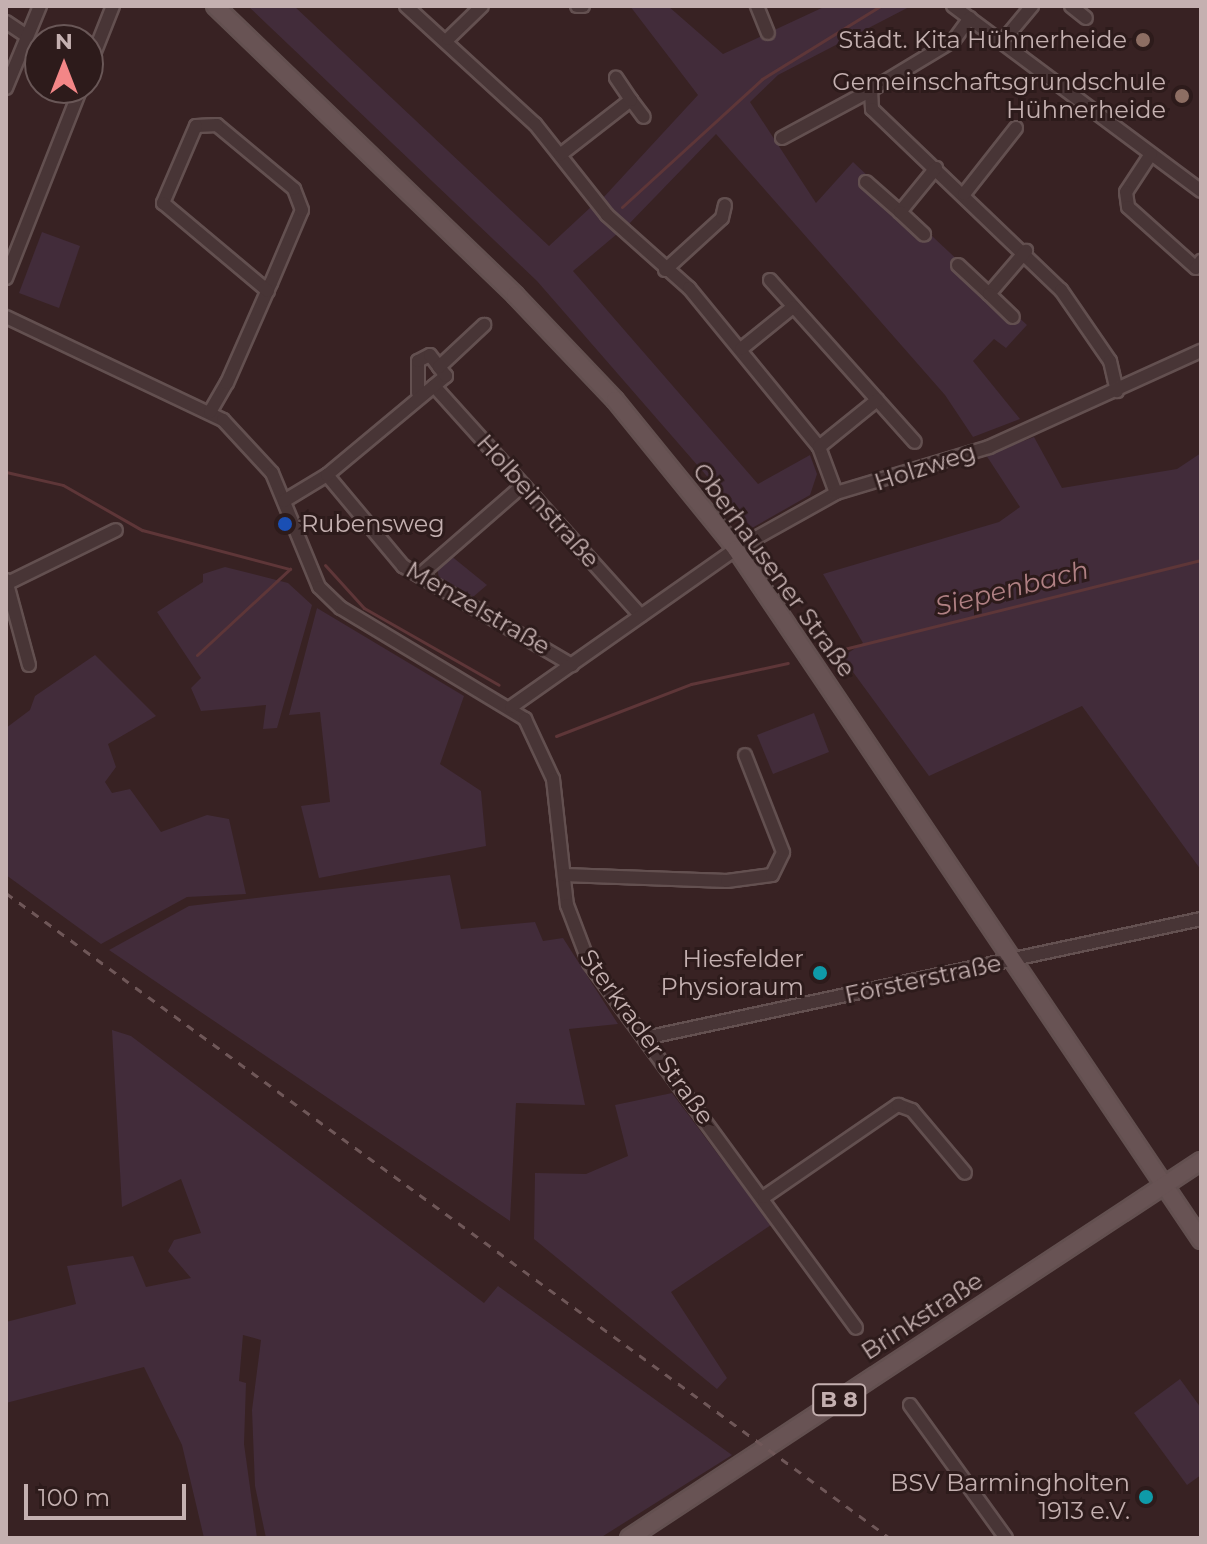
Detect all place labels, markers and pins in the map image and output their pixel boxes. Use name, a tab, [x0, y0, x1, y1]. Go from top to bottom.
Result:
place label: Städt. Kita Hühnerheide	[838, 26, 1127, 54]
marker: Städt. Kita Hühnerheide	[1134, 31, 1152, 49]
place label: Gemeinschaftsgrundschule Hühnerheide	[832, 68, 1166, 124]
marker: Gemeinschaftsgrundschule Hühnerheide	[1173, 87, 1191, 105]
place label: Rubensweg	[301, 510, 445, 538]
marker: Rubensweg	[276, 515, 294, 533]
place label: Hiesfelder Physioraum	[661, 945, 804, 1001]
marker: Hiesfelder Physioraum	[811, 964, 829, 982]
place label: BSV Barmingholten 1913 e.V.	[890, 1469, 1130, 1525]
marker: BSV Barmingholten 1913 e.V.	[1137, 1488, 1155, 1506]

